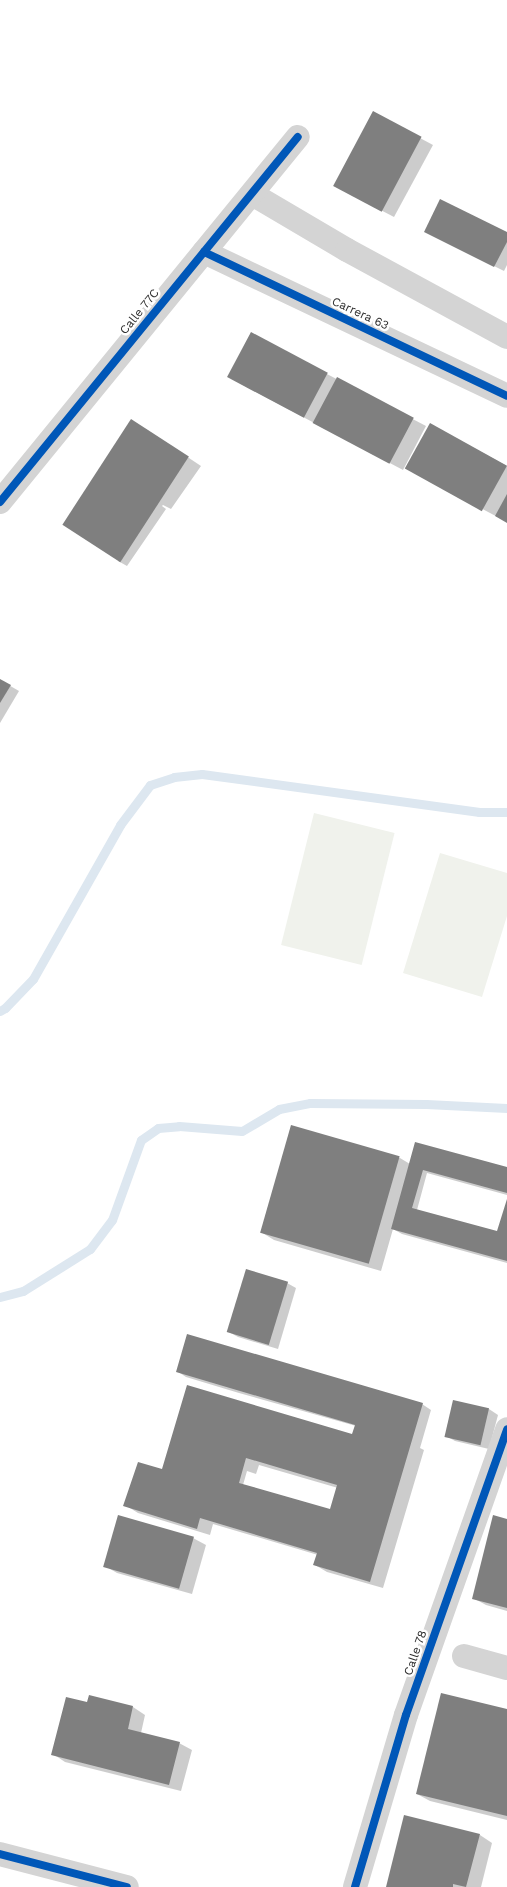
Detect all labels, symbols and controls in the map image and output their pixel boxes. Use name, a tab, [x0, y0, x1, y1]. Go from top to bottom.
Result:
street label: Calle 77C	[117, 286, 163, 338]
street label: Carrera 63	[329, 294, 391, 334]
street label: Calle 78	[401, 1628, 431, 1678]

